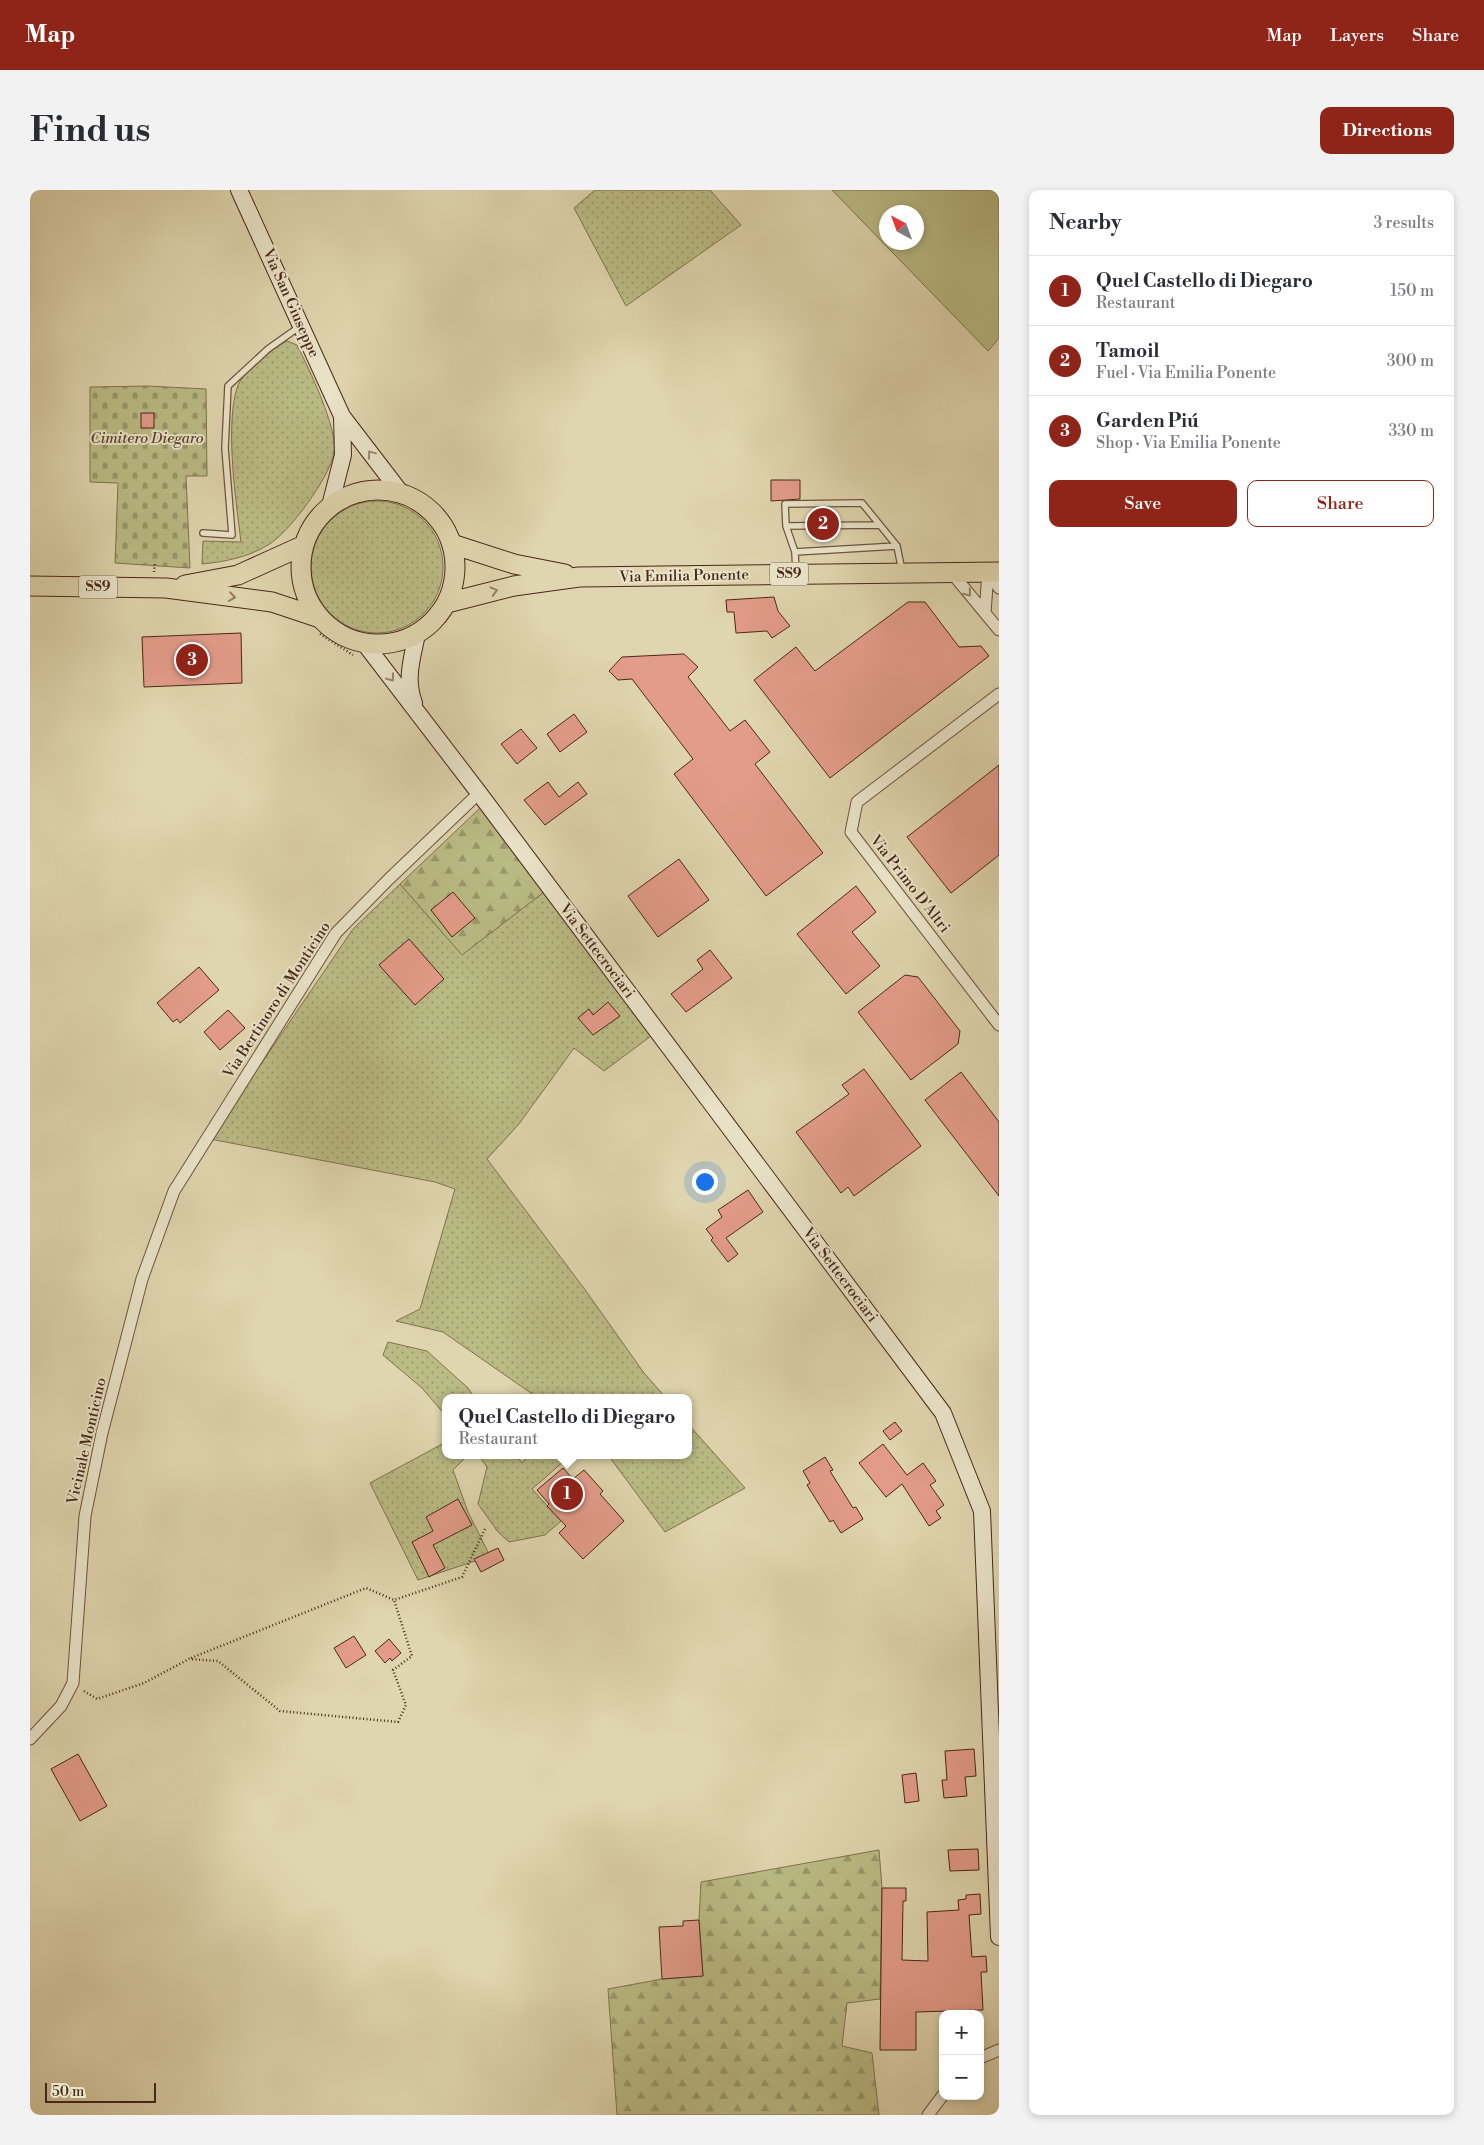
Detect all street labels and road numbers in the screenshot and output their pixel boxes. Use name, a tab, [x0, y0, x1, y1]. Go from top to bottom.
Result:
street label: Via San Giuseppe	[258, 245, 324, 360]
road number: SS9	[770, 562, 808, 586]
street label: Via Emilia Ponente	[618, 565, 749, 587]
road number: SS9	[79, 576, 117, 598]
street label: Via Primo D'Altri	[865, 831, 954, 937]
street label: Via Settecrociari	[555, 899, 639, 1002]
street label: Via Bertinoro di Monticino	[219, 918, 335, 1083]
street label: Via Settecrociari	[798, 1223, 882, 1326]
street label: Vicinale Monticino	[63, 1376, 111, 1507]

